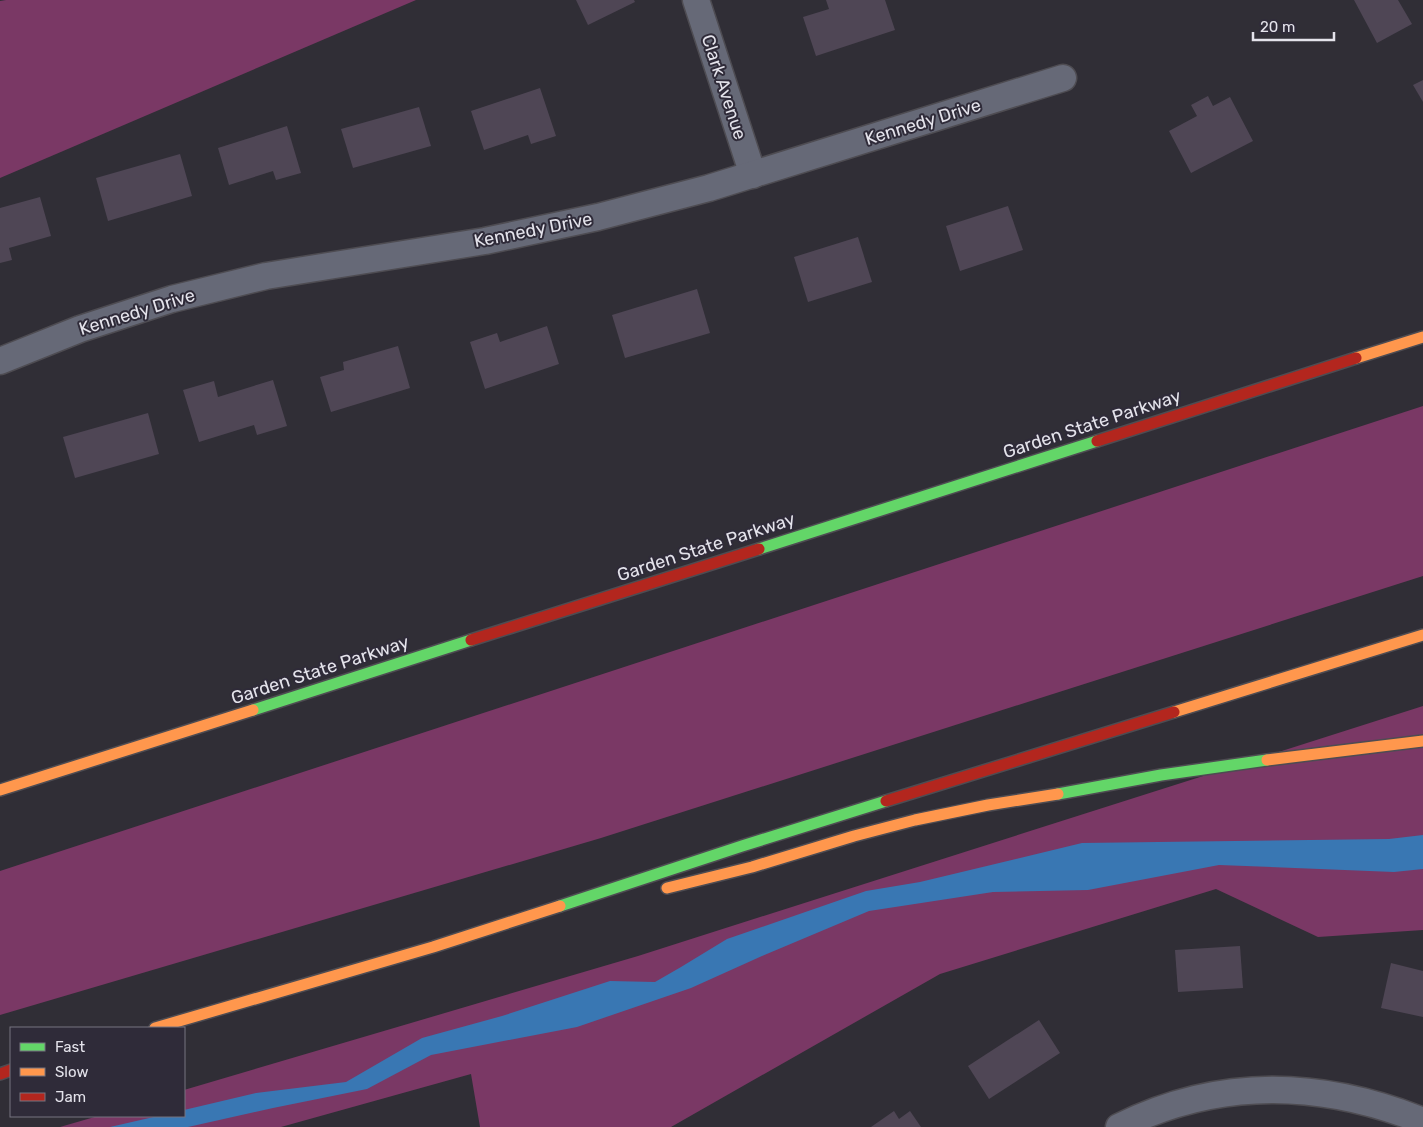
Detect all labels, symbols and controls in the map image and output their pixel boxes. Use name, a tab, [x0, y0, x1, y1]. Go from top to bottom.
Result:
scale bar	[1253, 10, 1334, 42]
text: 20 m	[1260, 18, 1295, 36]
street label: Clark Avenue	[697, 32, 751, 142]
street label: Kennedy Drive	[862, 94, 984, 150]
street label: Kennedy Drive	[472, 208, 594, 252]
street label: Kennedy Drive	[76, 284, 198, 340]
street label: Garden State Parkway	[1000, 385, 1184, 463]
street label: Garden State Parkway	[614, 508, 798, 586]
street label: Garden State Parkway	[228, 631, 412, 709]
legend	[10, 1027, 185, 1117]
text: Fast	[55, 1038, 85, 1056]
text: Slow	[55, 1063, 88, 1081]
text: Jam	[55, 1088, 86, 1106]

